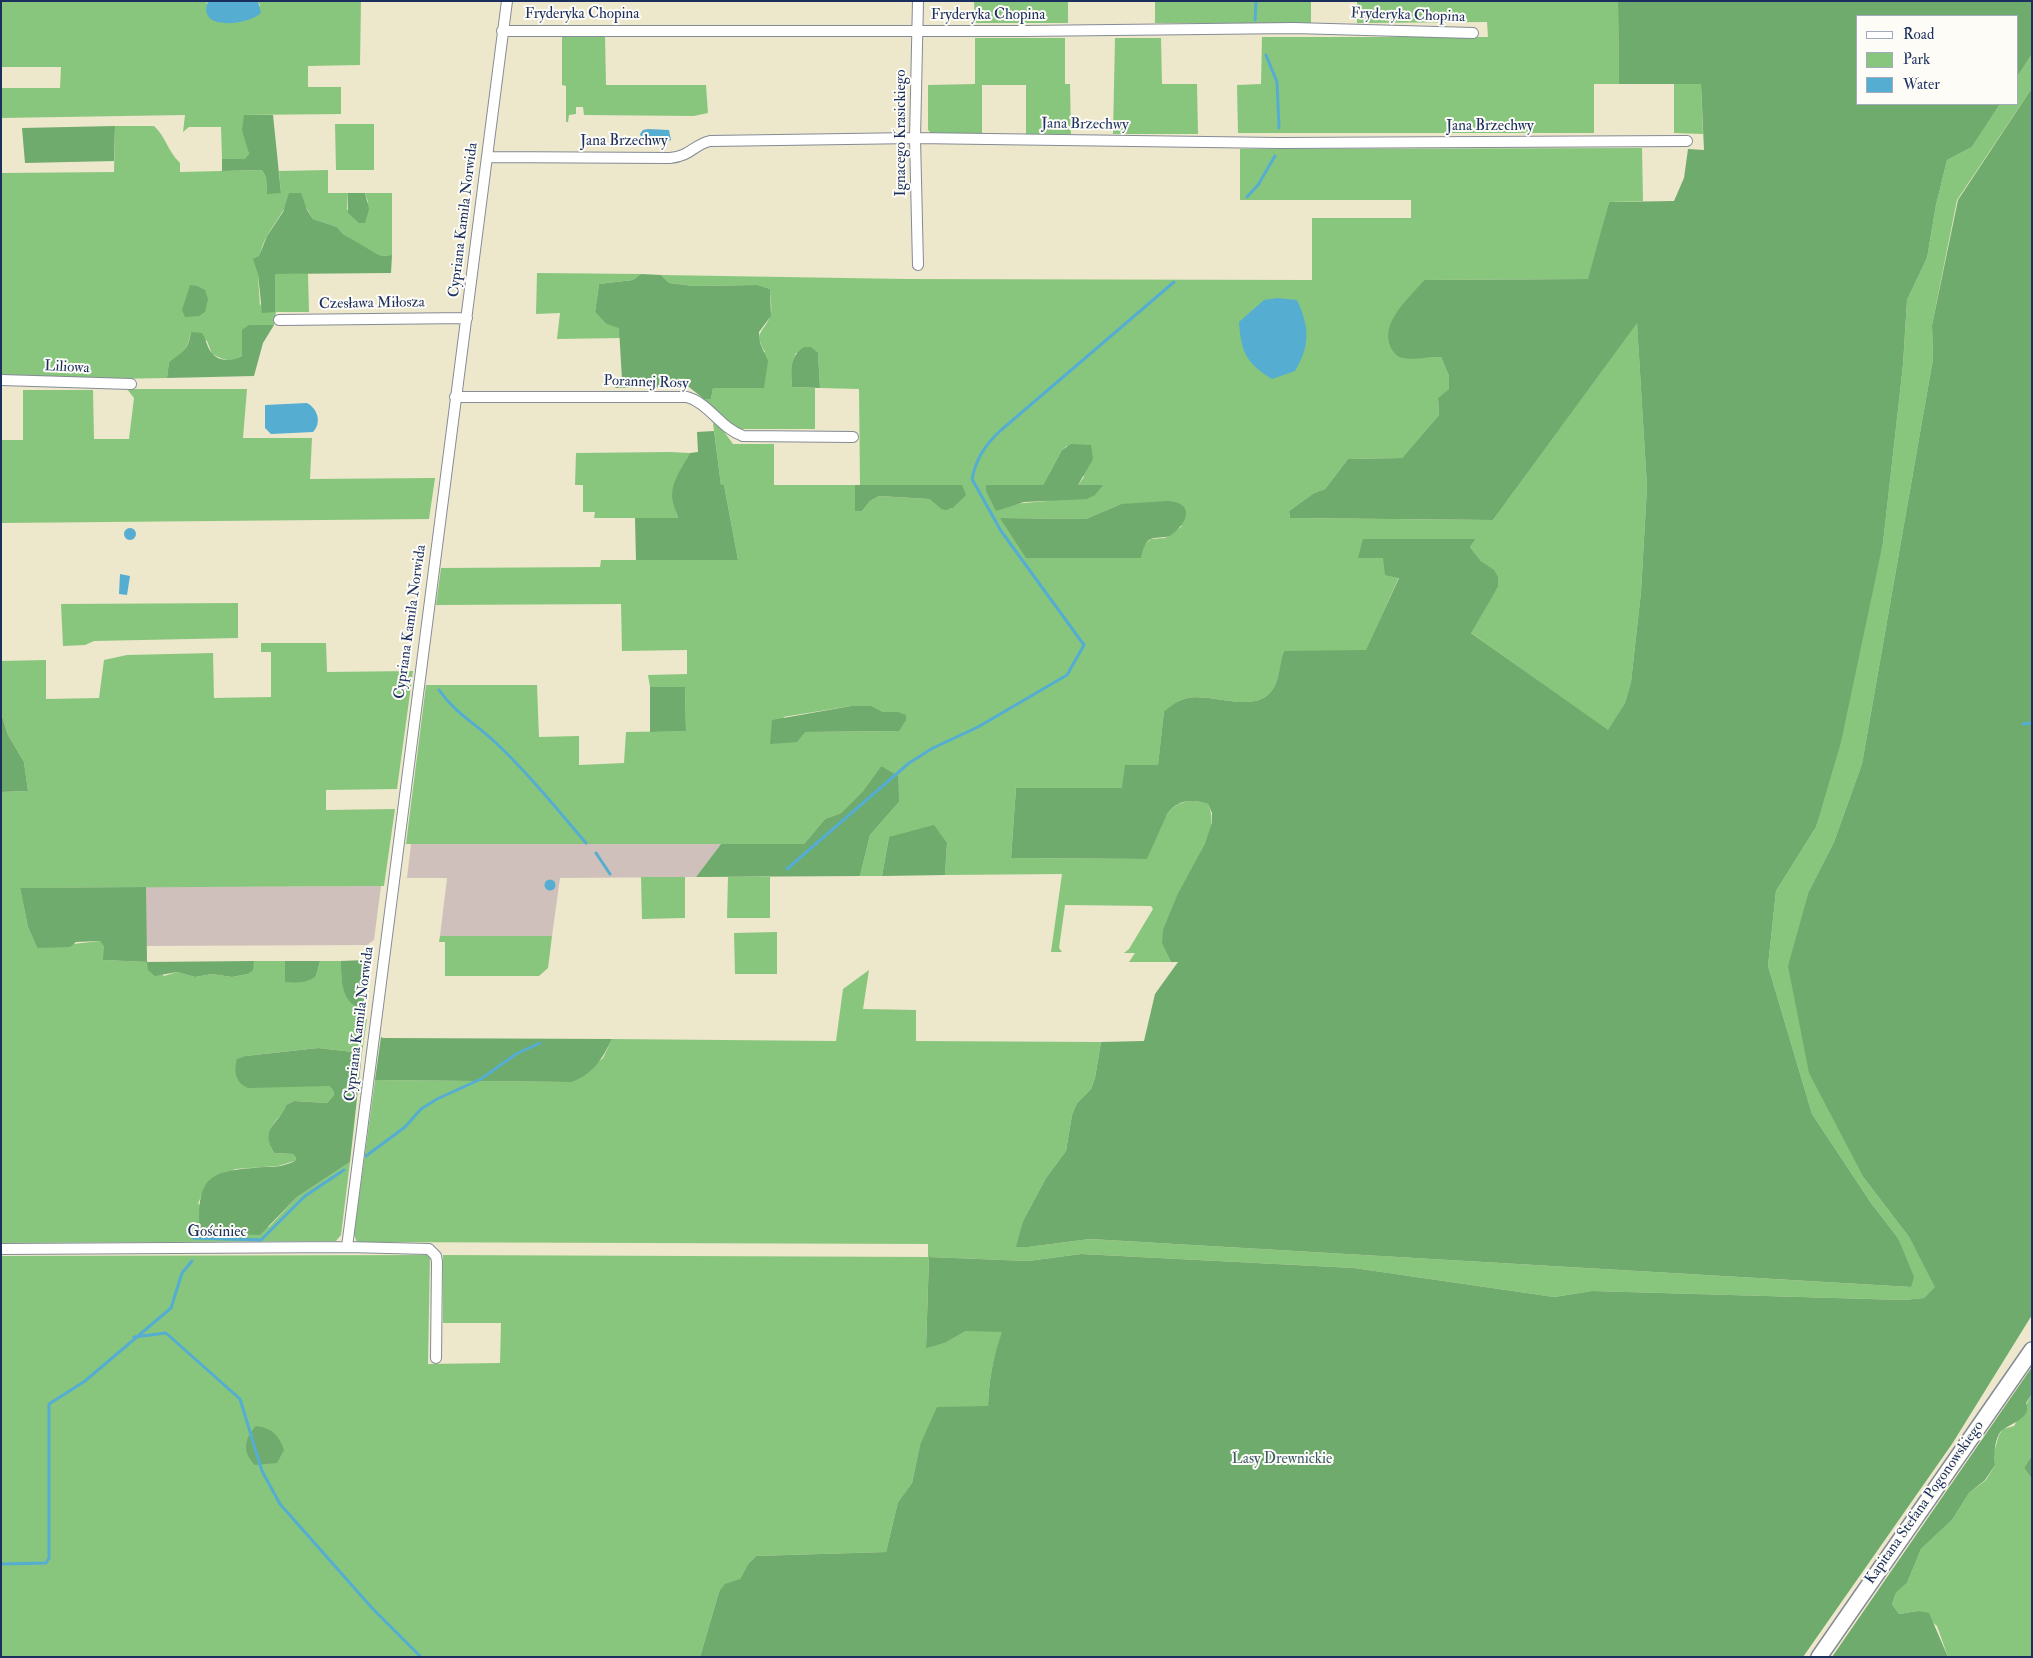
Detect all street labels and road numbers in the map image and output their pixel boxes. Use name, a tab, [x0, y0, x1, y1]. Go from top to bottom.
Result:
street label: Fryderyka Chopina	[1350, 5, 1466, 27]
street label: Fryderyka Chopina	[525, 6, 639, 24]
street label: Fryderyka Chopina	[931, 7, 1045, 25]
street label: Ignacego Krasickiego	[893, 70, 911, 196]
street label: Jana Brzechwy	[1041, 115, 1129, 135]
street label: Jana Brzechwy	[1446, 118, 1534, 136]
street label: Jana Brzechwy	[580, 133, 668, 151]
street label: Cypriana Kamila Norwida	[446, 142, 482, 298]
street label: Czesława Miłosza	[319, 294, 425, 314]
street label: Liliowa	[44, 358, 90, 378]
street label: Porannej Rosy	[603, 373, 689, 393]
street label: Cypriana Kamila Norwida	[391, 544, 431, 700]
street label: Cypriana Kamila Norwida	[342, 946, 378, 1102]
street label: Gościniec	[188, 1224, 246, 1242]
street label: Kapitana Stefana Pogonowskiego	[1862, 1418, 1988, 1588]

